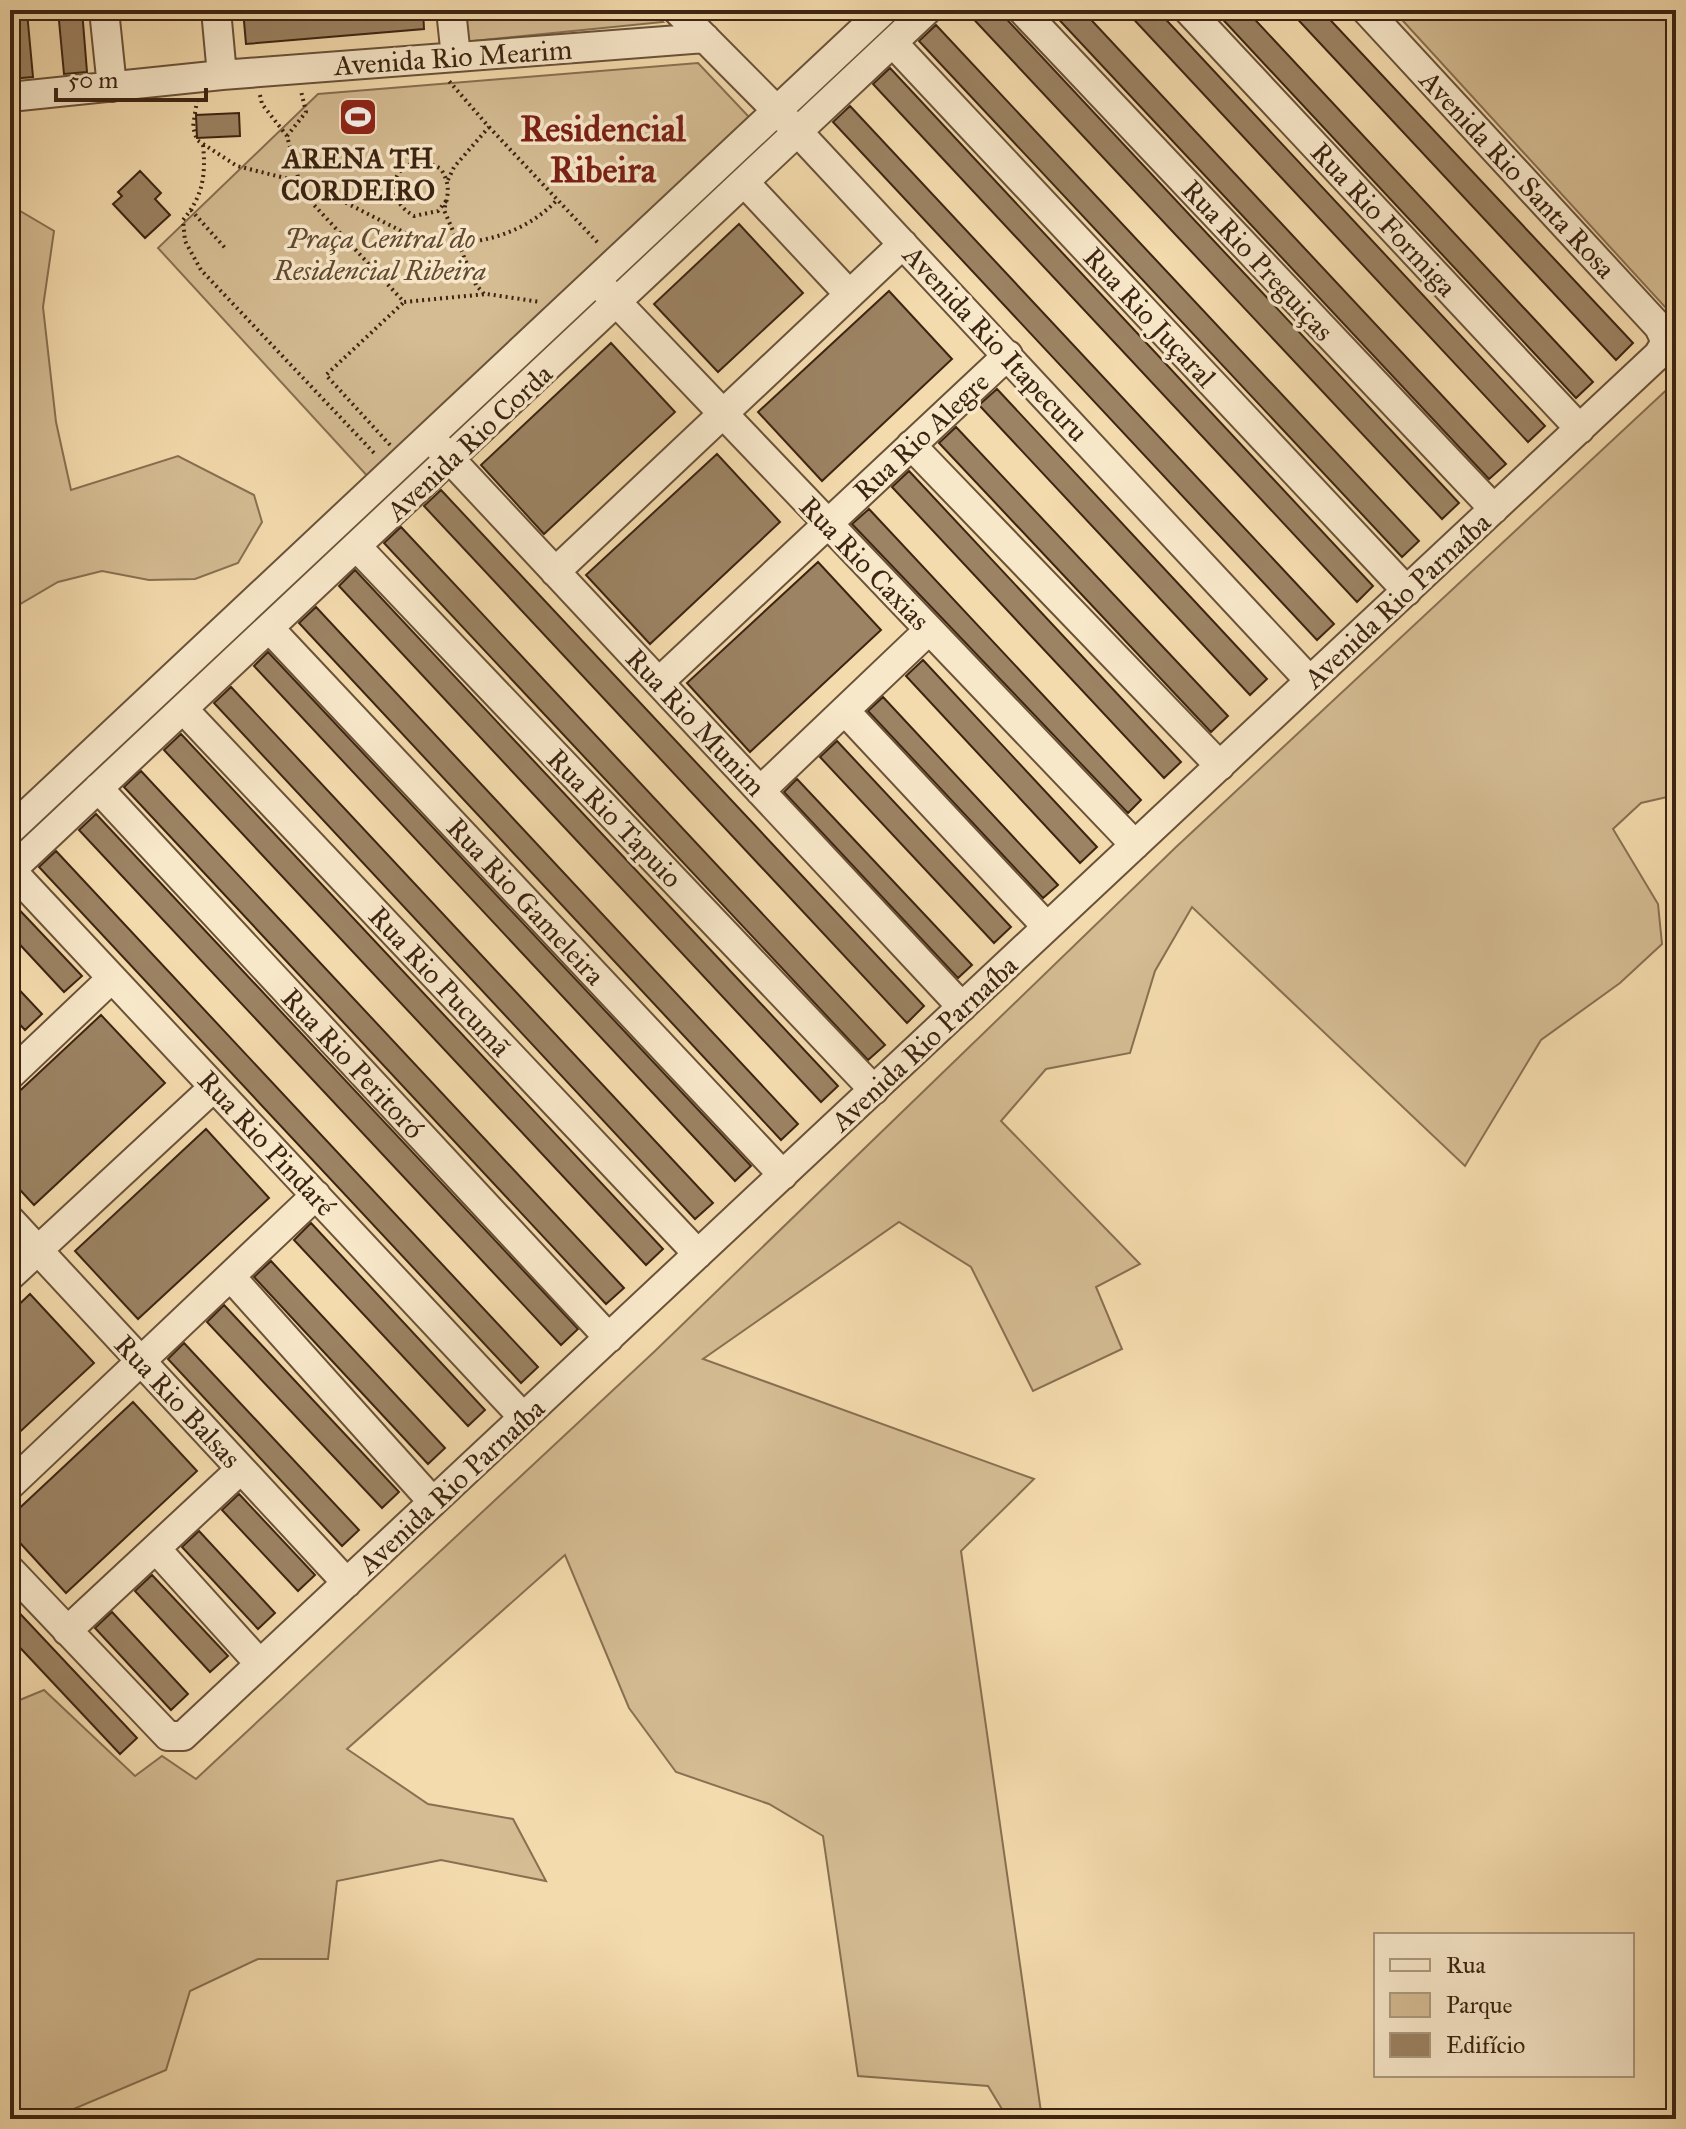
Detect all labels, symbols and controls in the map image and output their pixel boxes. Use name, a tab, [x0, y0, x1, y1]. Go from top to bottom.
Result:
street label: Avenida Rio Mearim	[332, 32, 573, 83]
scale bar	[56, 52, 206, 102]
street label: Avenida Rio Santa Rosa	[1412, 62, 1623, 286]
text: 50 m	[68, 65, 118, 95]
sports icon: ARENA TH CORDEIRO	[337, 96, 379, 138]
district label: Residencial Ribeira	[520, 107, 687, 192]
street label: Rua Rio Formiga	[1303, 135, 1464, 304]
place label: ARENA TH CORDEIRO	[281, 141, 435, 208]
street label: Rua Rio Preguiças	[1174, 173, 1341, 348]
park label: Praça Central do Residencial Ribeira	[273, 221, 486, 288]
street label: Avenida Rio Itapecuru	[895, 237, 1096, 449]
street label: Rua Rio Juçaral	[1076, 240, 1224, 395]
street label: Avenida Rio Corda	[378, 356, 560, 529]
street label: Rua Rio Alegre	[846, 365, 996, 508]
street label: Rua Rio Caxias	[792, 489, 937, 638]
street label: Avenida Rio Parnaíba	[1296, 505, 1498, 697]
street label: Rua Rio Munim	[618, 641, 773, 804]
street label: Rua Rio Tapuio	[540, 741, 690, 895]
street label: Rua Rio Gameleira	[439, 810, 612, 993]
street label: Rua Rio Pucumã	[361, 899, 518, 1064]
street label: Avenida Rio Parnaíba	[823, 948, 1025, 1140]
street label: Rua Rio Peritoró	[274, 981, 431, 1146]
street label: Rua Rio Pindaré	[190, 1063, 343, 1224]
street label: Rua Rio Balsas	[107, 1327, 248, 1475]
street label: Avenida Rio Parnaíba	[350, 1391, 552, 1583]
legend	[1374, 1933, 1634, 2077]
text: Rua	[1446, 1950, 1486, 1980]
text: Parque	[1446, 1990, 1513, 2020]
text: Edifício	[1446, 2030, 1525, 2060]

